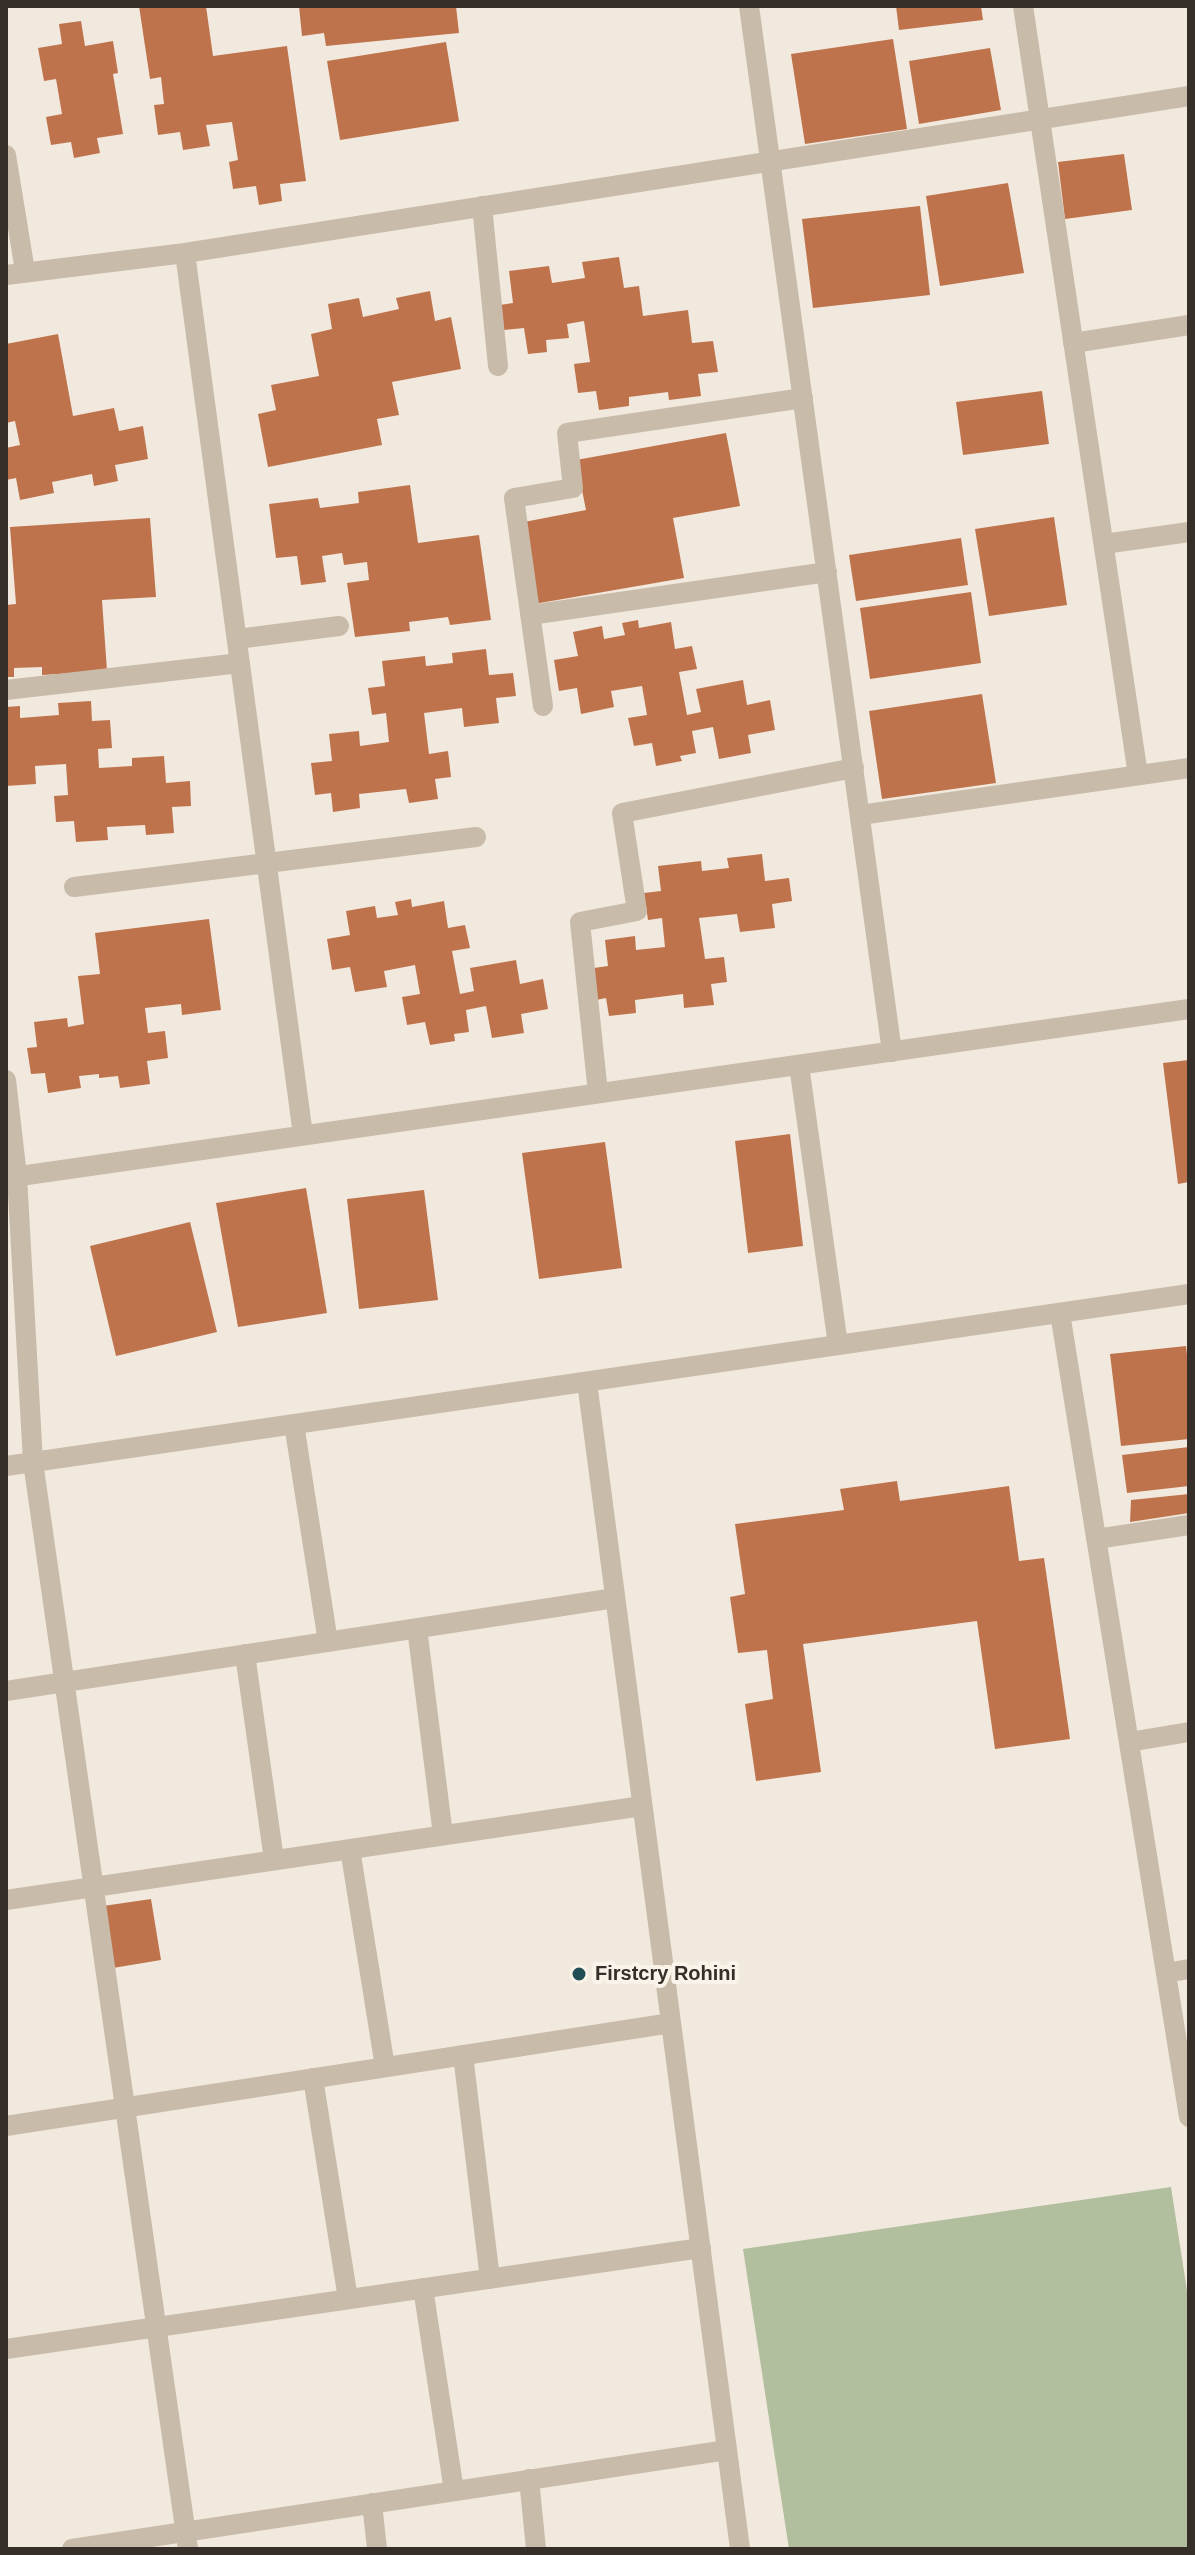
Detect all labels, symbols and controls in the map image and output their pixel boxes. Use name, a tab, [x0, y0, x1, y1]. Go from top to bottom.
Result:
place label: Firstcry Rohini	[595, 1962, 736, 1986]
marker: Firstcry Rohini	[570, 1965, 588, 1983]

